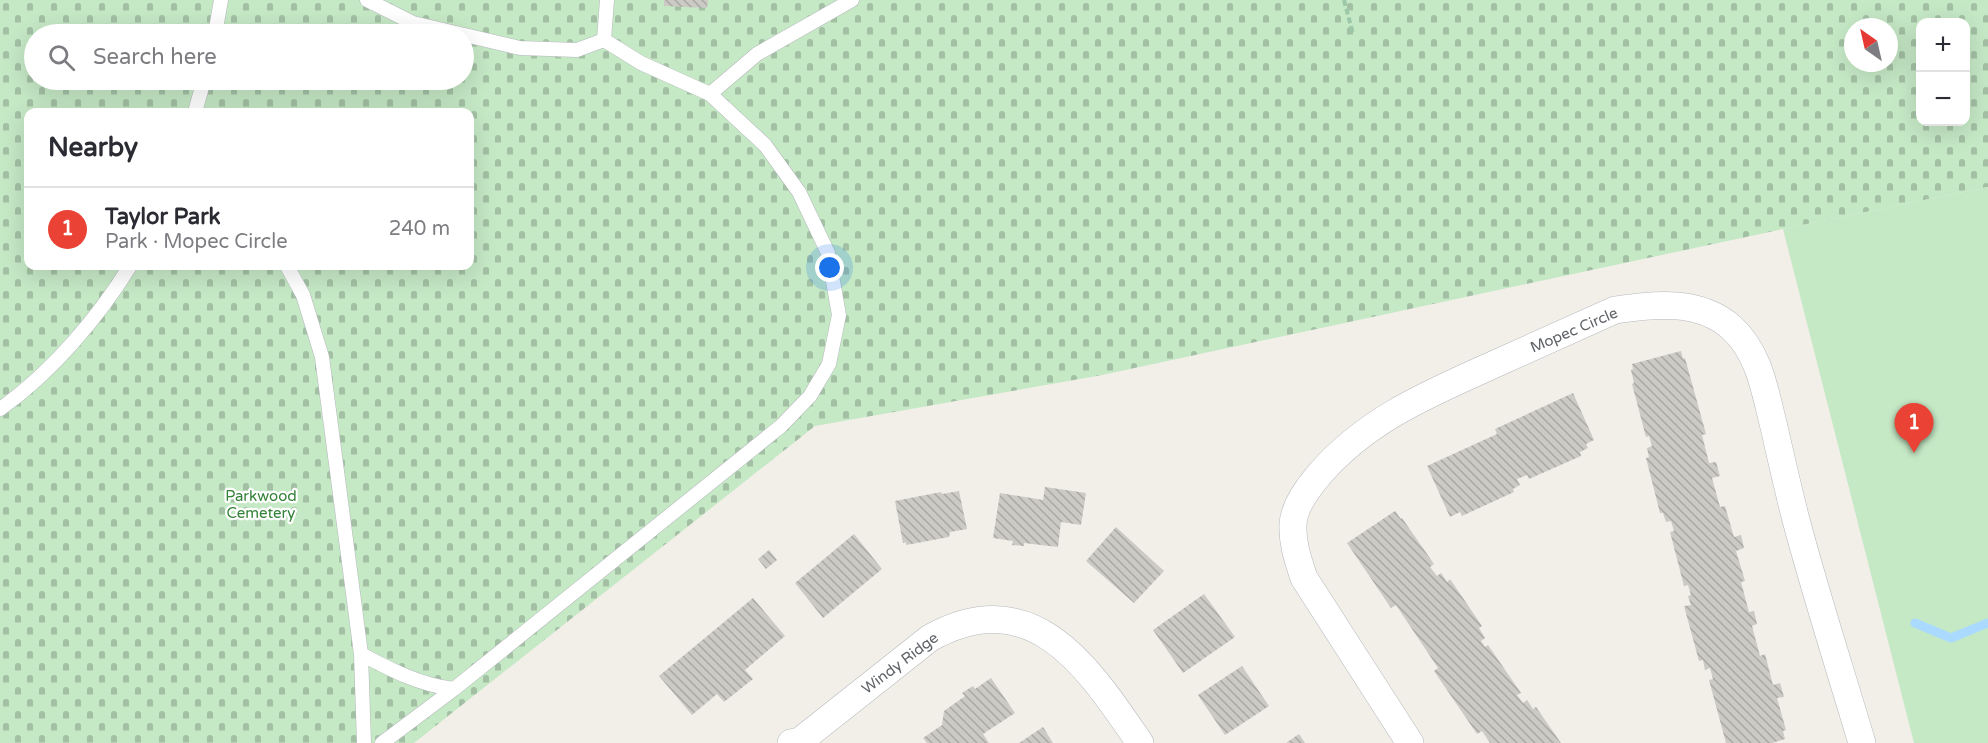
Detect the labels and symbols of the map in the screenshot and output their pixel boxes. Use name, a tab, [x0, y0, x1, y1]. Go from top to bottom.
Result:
north arrow	[1844, 18, 1898, 72]
your location	[815, 253, 844, 282]
street label: Mopec Circle	[1528, 304, 1620, 356]
pin: 1	[1894, 404, 1934, 453]
park label: Parkwood Cemetery	[225, 487, 297, 522]
street label: Windy Ridge	[858, 628, 942, 698]

